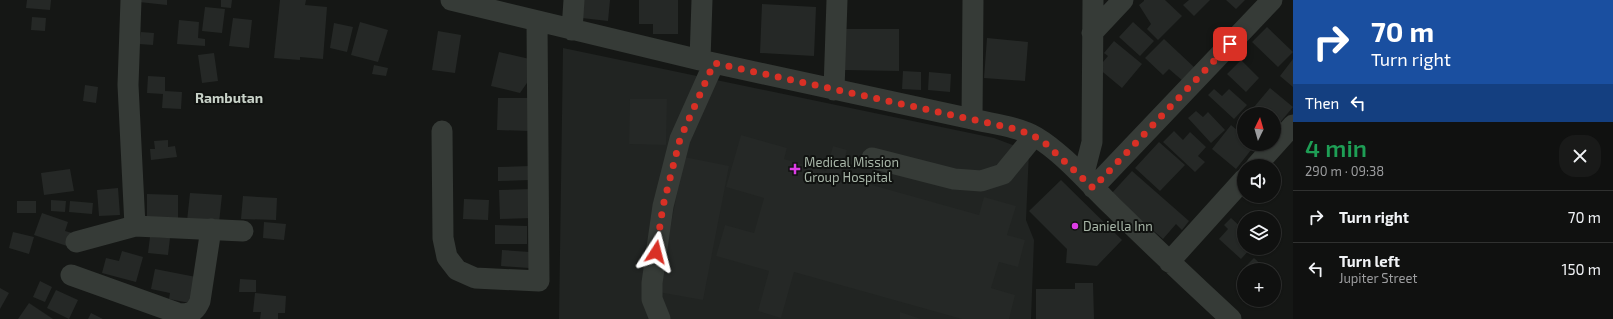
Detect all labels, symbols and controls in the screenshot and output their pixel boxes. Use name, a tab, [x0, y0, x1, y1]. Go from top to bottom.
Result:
text: 70 m	[1371, 14, 1434, 48]
icon: right	[1305, 16, 1357, 68]
pin	[1213, 27, 1247, 61]
icon: arrive	[1219, 33, 1241, 55]
text: Turn right	[1371, 48, 1451, 70]
district label: Rambutan	[195, 89, 263, 106]
icon: left	[1347, 92, 1369, 114]
text: Then	[1305, 94, 1339, 112]
north arrow	[1237, 107, 1281, 151]
map controls	[1237, 107, 1281, 307]
text: 4 min	[1305, 133, 1367, 162]
button: close	[1559, 135, 1601, 177]
place label: Medical Mission Group Hospital	[804, 154, 899, 185]
button: sound	[1237, 159, 1281, 203]
marker: Medical Mission Group Hospital	[789, 163, 801, 175]
text: 290 m · 09:38	[1305, 163, 1384, 179]
icon: right	[1305, 206, 1327, 228]
text: Turn right	[1339, 208, 1409, 226]
text: 70 m	[1568, 208, 1601, 226]
button: layers	[1237, 211, 1281, 255]
place label: Daniella Inn	[1083, 218, 1153, 234]
marker: Daniella Inn	[1070, 221, 1080, 231]
position arrow	[635, 231, 677, 273]
text: Turn left	[1339, 252, 1400, 270]
icon: left	[1305, 258, 1327, 280]
text: 150 m	[1561, 260, 1601, 278]
button: +	[1237, 263, 1281, 307]
text: Jupiter Street	[1339, 270, 1418, 286]

